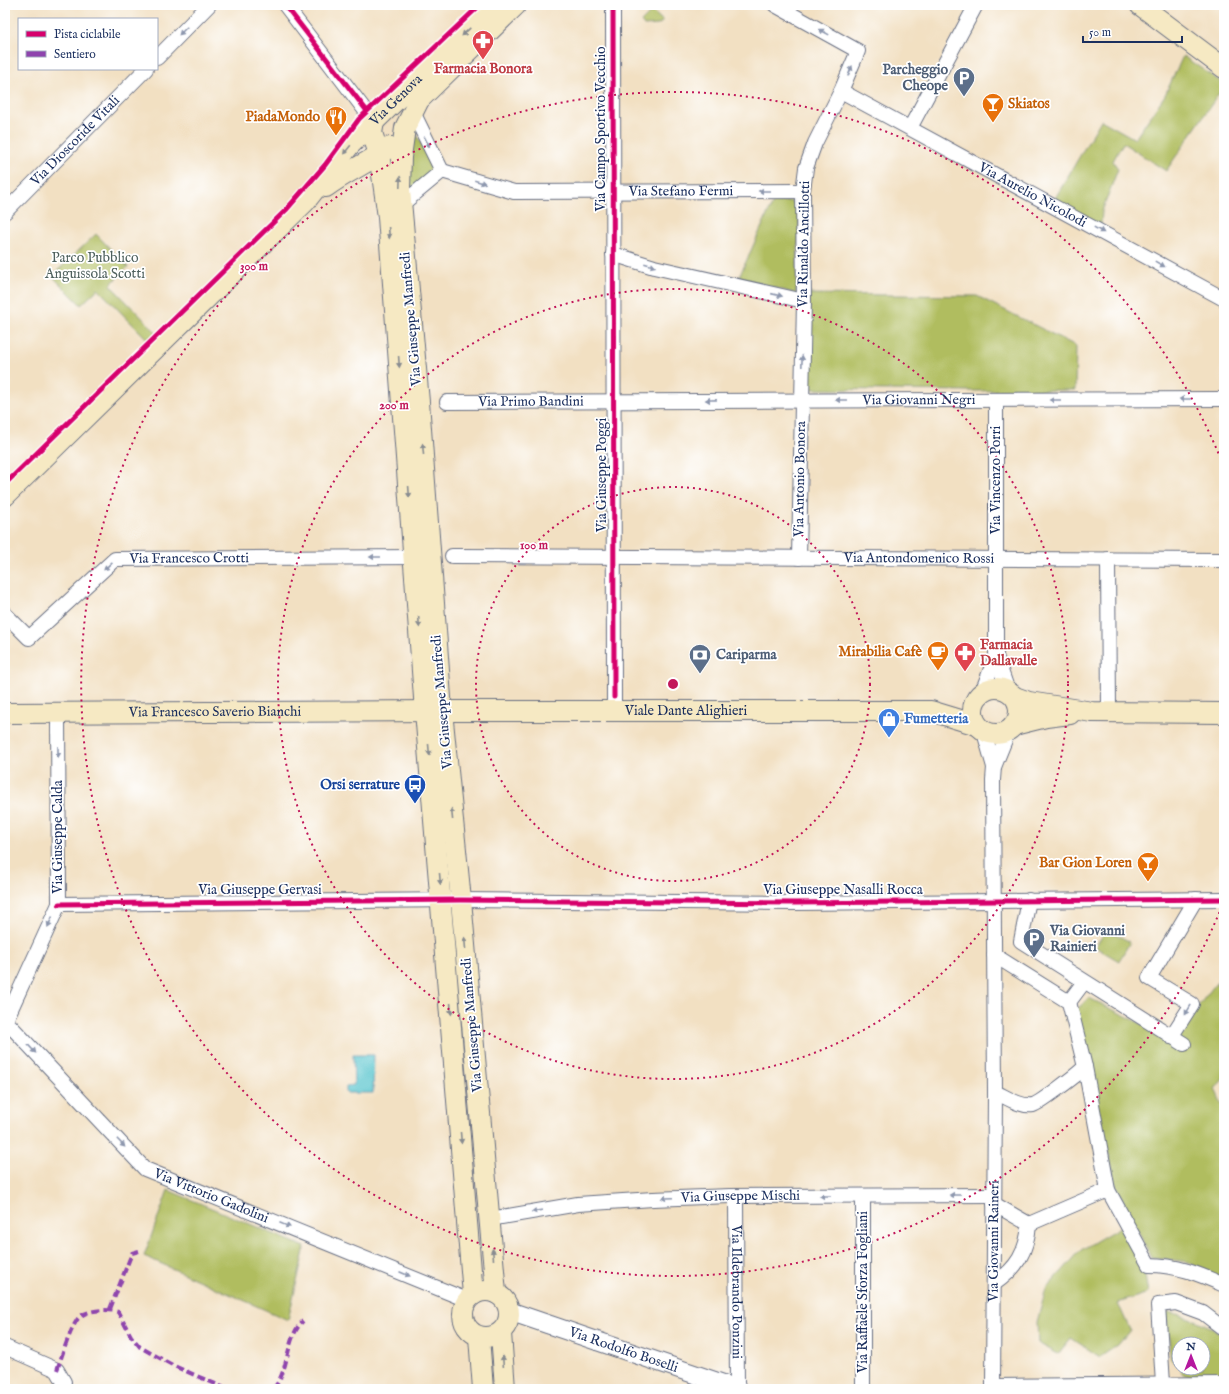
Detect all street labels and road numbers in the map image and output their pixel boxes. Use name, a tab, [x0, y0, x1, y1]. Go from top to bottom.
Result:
street label: Via Campo Sportivo Vecchio	[592, 46, 610, 213]
street label: Via Genova	[365, 70, 427, 131]
street label: Via Dioscoride Vitali	[26, 92, 124, 191]
street label: Via Aurelio Nicolodi	[975, 158, 1090, 232]
street label: Via Rinaldo Ancillotti	[794, 180, 814, 309]
street label: Via Stefano Fermi	[628, 182, 734, 201]
street label: Via Giuseppe Manfredi	[396, 251, 426, 388]
street label: Via Giovanni Negri	[862, 391, 976, 409]
street label: Via Primo Bandini	[477, 392, 584, 411]
street label: Via Giuseppe Poggi	[593, 418, 611, 533]
street label: Via Antonio Bonora	[790, 420, 810, 538]
street label: Via Vincenzo Porri	[987, 425, 1005, 535]
street label: Via Francesco Crotti	[128, 549, 249, 568]
street label: Via Antondomenico Rossi	[843, 549, 994, 568]
street label: Via Giuseppe Manfredi	[427, 634, 457, 771]
street label: Viale Dante Alighieri	[624, 702, 747, 720]
street label: Via Francesco Saverio Bianchi	[128, 703, 301, 721]
street label: Via Giuseppe Calda	[49, 779, 67, 895]
street label: Via Giuseppe Gervasi	[197, 881, 322, 899]
street label: Via Giuseppe Nasalli Rocca	[762, 881, 924, 899]
street label: Via Giuseppe Manfredi	[457, 957, 487, 1094]
street label: Via Vittorio Gadolini	[150, 1164, 272, 1227]
street label: Via Giovanni Raineri	[985, 1180, 1003, 1303]
street label: Via Giuseppe Mischi	[680, 1187, 800, 1207]
street label: Via Raffaele Sforza Fogliani	[854, 1211, 872, 1374]
street label: Via Ildebrando Ponzini	[727, 1224, 746, 1359]
street label: Via Rodolfo Boselli	[566, 1323, 681, 1377]

